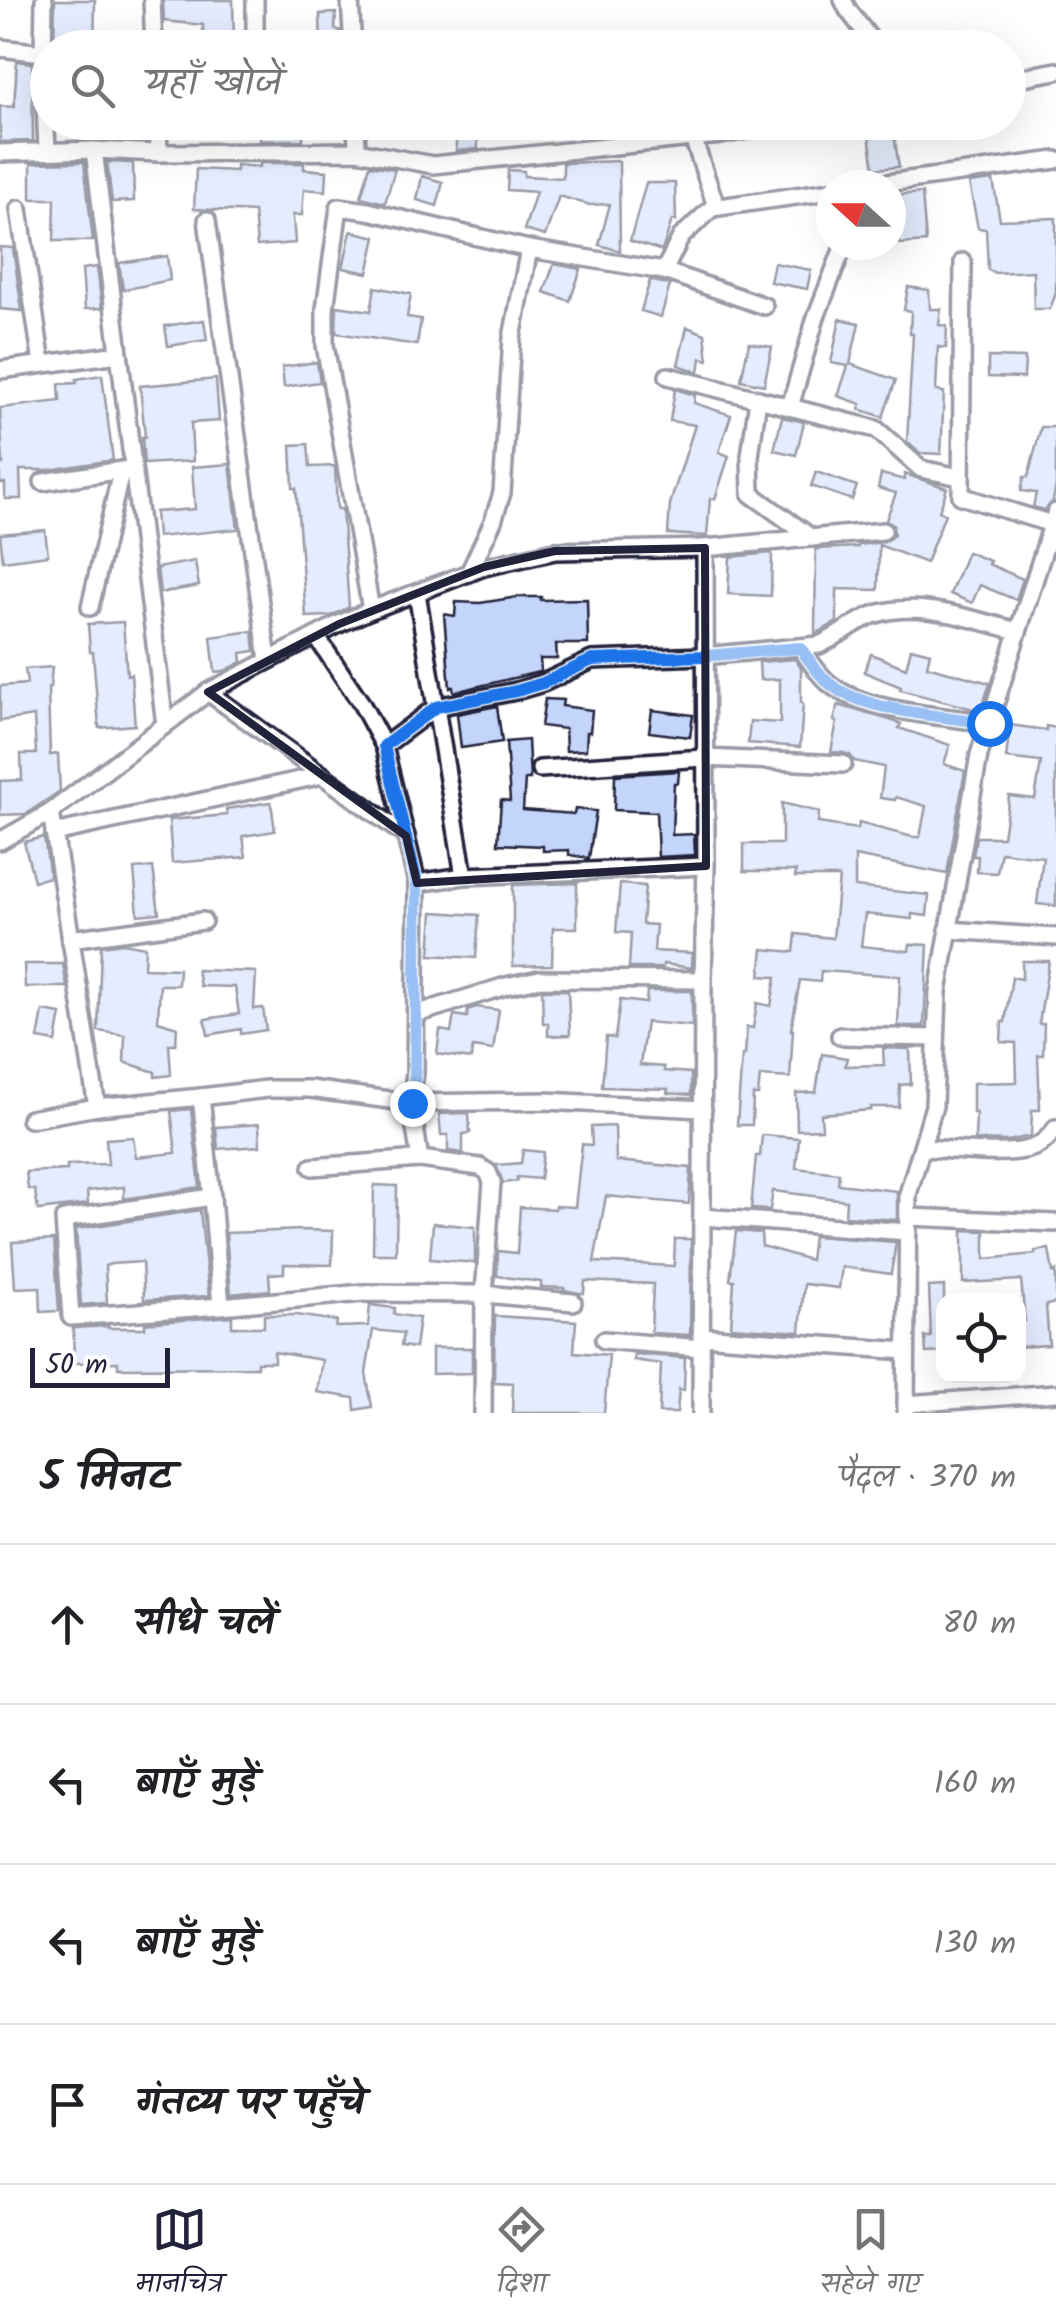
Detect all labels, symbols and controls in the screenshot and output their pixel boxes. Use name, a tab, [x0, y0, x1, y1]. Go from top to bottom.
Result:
search box	[30, 30, 1026, 140]
text: यहाँ खोजें	[145, 55, 282, 115]
icon: search	[65, 58, 120, 113]
north arrow	[816, 170, 906, 260]
route start	[967, 701, 1013, 747]
route end	[390, 1081, 436, 1127]
map controls	[936, 1293, 1026, 1383]
button: locate	[936, 1293, 1026, 1383]
scale bar	[30, 1343, 170, 1388]
text: 50 m	[45, 1343, 108, 1388]
text: 5 मिनट	[40, 1445, 173, 1512]
text: पैदल · 370 m	[839, 1453, 1016, 1504]
text: सीधे चलें	[135, 1594, 275, 1654]
icon: ahead	[40, 1597, 95, 1652]
text: 80 m	[942, 1599, 1016, 1650]
text: बाएँ मुड़ें	[135, 1754, 257, 1814]
icon: left	[40, 1757, 95, 1812]
text: 160 m	[934, 1759, 1016, 1810]
text: बाएँ मुड़ें	[135, 1914, 257, 1974]
icon: left	[40, 1917, 95, 1972]
text: 130 m	[933, 1919, 1016, 1970]
text: गंतव्य पर पहुँचे	[135, 2074, 365, 2134]
icon: arrive	[40, 2077, 95, 2132]
tab: मानचित्र	[136, 2202, 223, 2307]
tab: दिशा	[494, 2202, 549, 2307]
tab: सहेजे गए	[820, 2202, 920, 2307]

